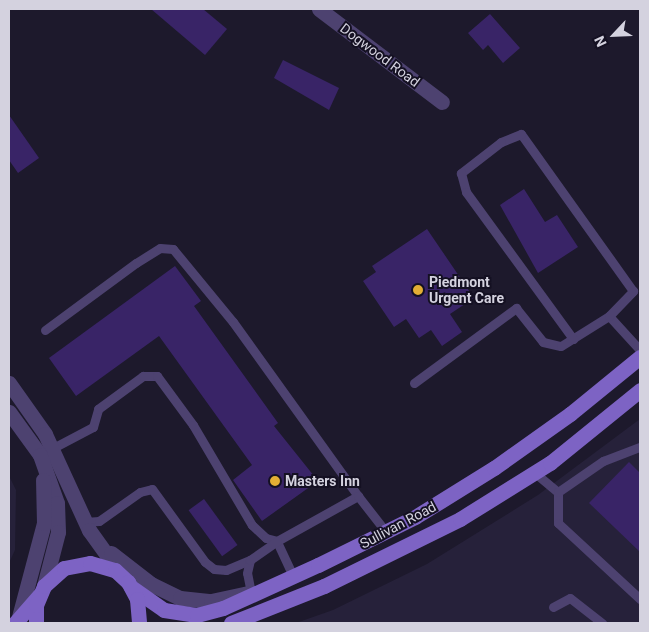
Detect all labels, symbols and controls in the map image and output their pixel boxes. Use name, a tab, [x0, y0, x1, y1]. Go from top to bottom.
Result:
north arrow	[589, 10, 639, 60]
street label: Dogwood Road	[337, 20, 423, 90]
text: N	[591, 33, 610, 49]
place label: Piedmont Urgent Care	[429, 274, 504, 306]
marker: Piedmont Urgent Care	[411, 283, 425, 297]
place label: Masters Inn	[285, 473, 360, 489]
marker: Masters Inn	[269, 475, 281, 487]
street label: Sullivan Road	[357, 498, 439, 552]

